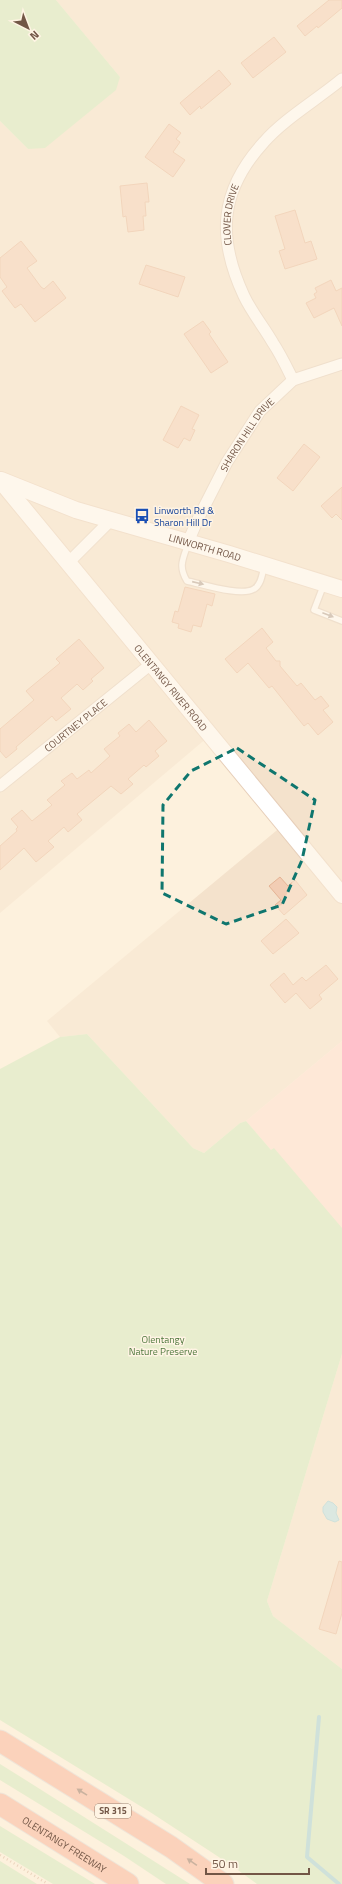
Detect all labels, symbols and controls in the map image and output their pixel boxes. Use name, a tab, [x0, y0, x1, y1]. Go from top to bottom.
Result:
north arrow	[8, 8, 48, 48]
text: N	[27, 27, 43, 44]
street label: CLOVER DRIVE	[219, 181, 243, 246]
street label: SHARON HILL DRIVE	[216, 394, 278, 474]
place label: Linworth Rd & Sharon Hill Dr	[154, 503, 214, 530]
bus stop icon: Linworth Rd & Sharon Hill Dr	[133, 507, 151, 525]
street label: LINWORTH ROAD	[167, 530, 243, 565]
one-way arrow	[192, 581, 204, 587]
one-way arrow	[323, 613, 335, 619]
street label: OLENTANGY RIVER ROAD	[130, 641, 211, 734]
street label: COURTNEY PLACE	[41, 695, 111, 756]
park label: Olentangy Nature Preserve	[129, 1332, 197, 1359]
one-way arrow	[76, 1788, 88, 1795]
road number: SR 315	[95, 1804, 131, 1818]
street label: OLENTANGY FREEWAY	[19, 1813, 110, 1877]
scale bar	[206, 1850, 309, 1876]
text: 50 m	[212, 1854, 238, 1873]
one-way arrow	[186, 1857, 197, 1866]

